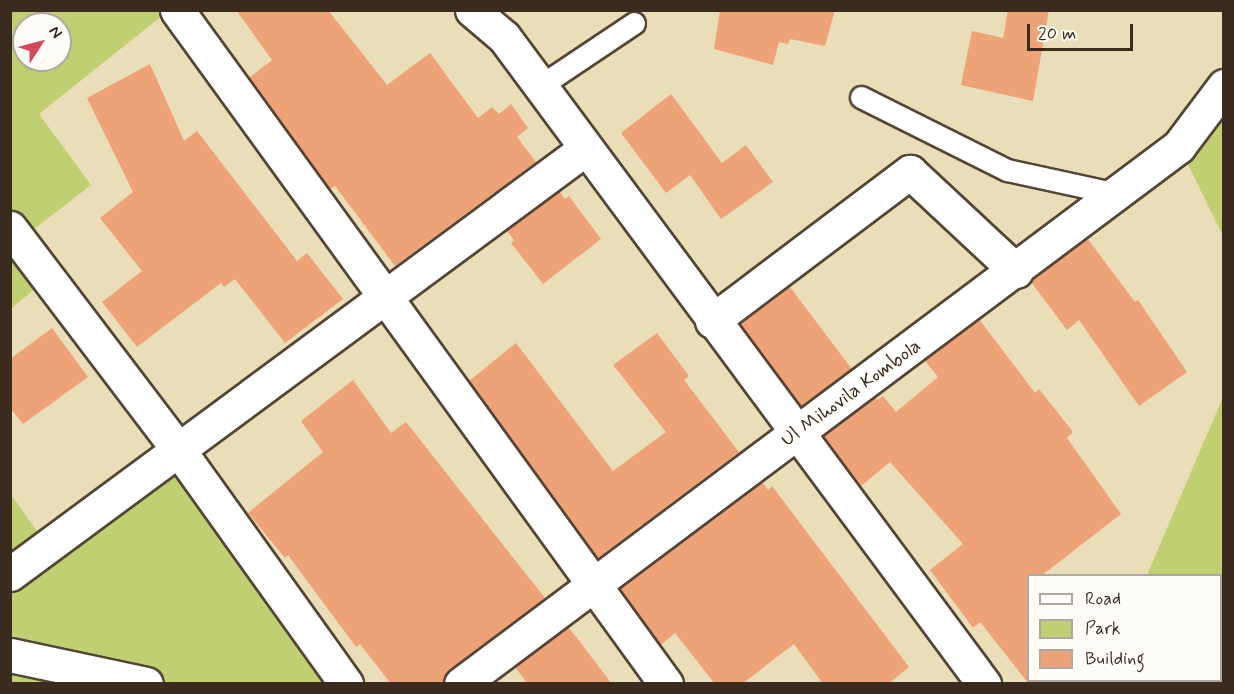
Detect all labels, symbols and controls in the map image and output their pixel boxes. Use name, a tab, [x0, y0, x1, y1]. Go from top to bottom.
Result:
north arrow	[12, 12, 72, 72]
scale bar	[1030, 12, 1136, 50]
text: N	[44, 22, 67, 43]
text: 20 m	[1038, 22, 1076, 46]
street label: Ul Mihovila Kombola	[773, 332, 929, 454]
legend	[1027, 574, 1222, 682]
text: Road	[1085, 587, 1121, 611]
text: Park	[1085, 617, 1121, 641]
text: Building	[1085, 647, 1145, 671]

